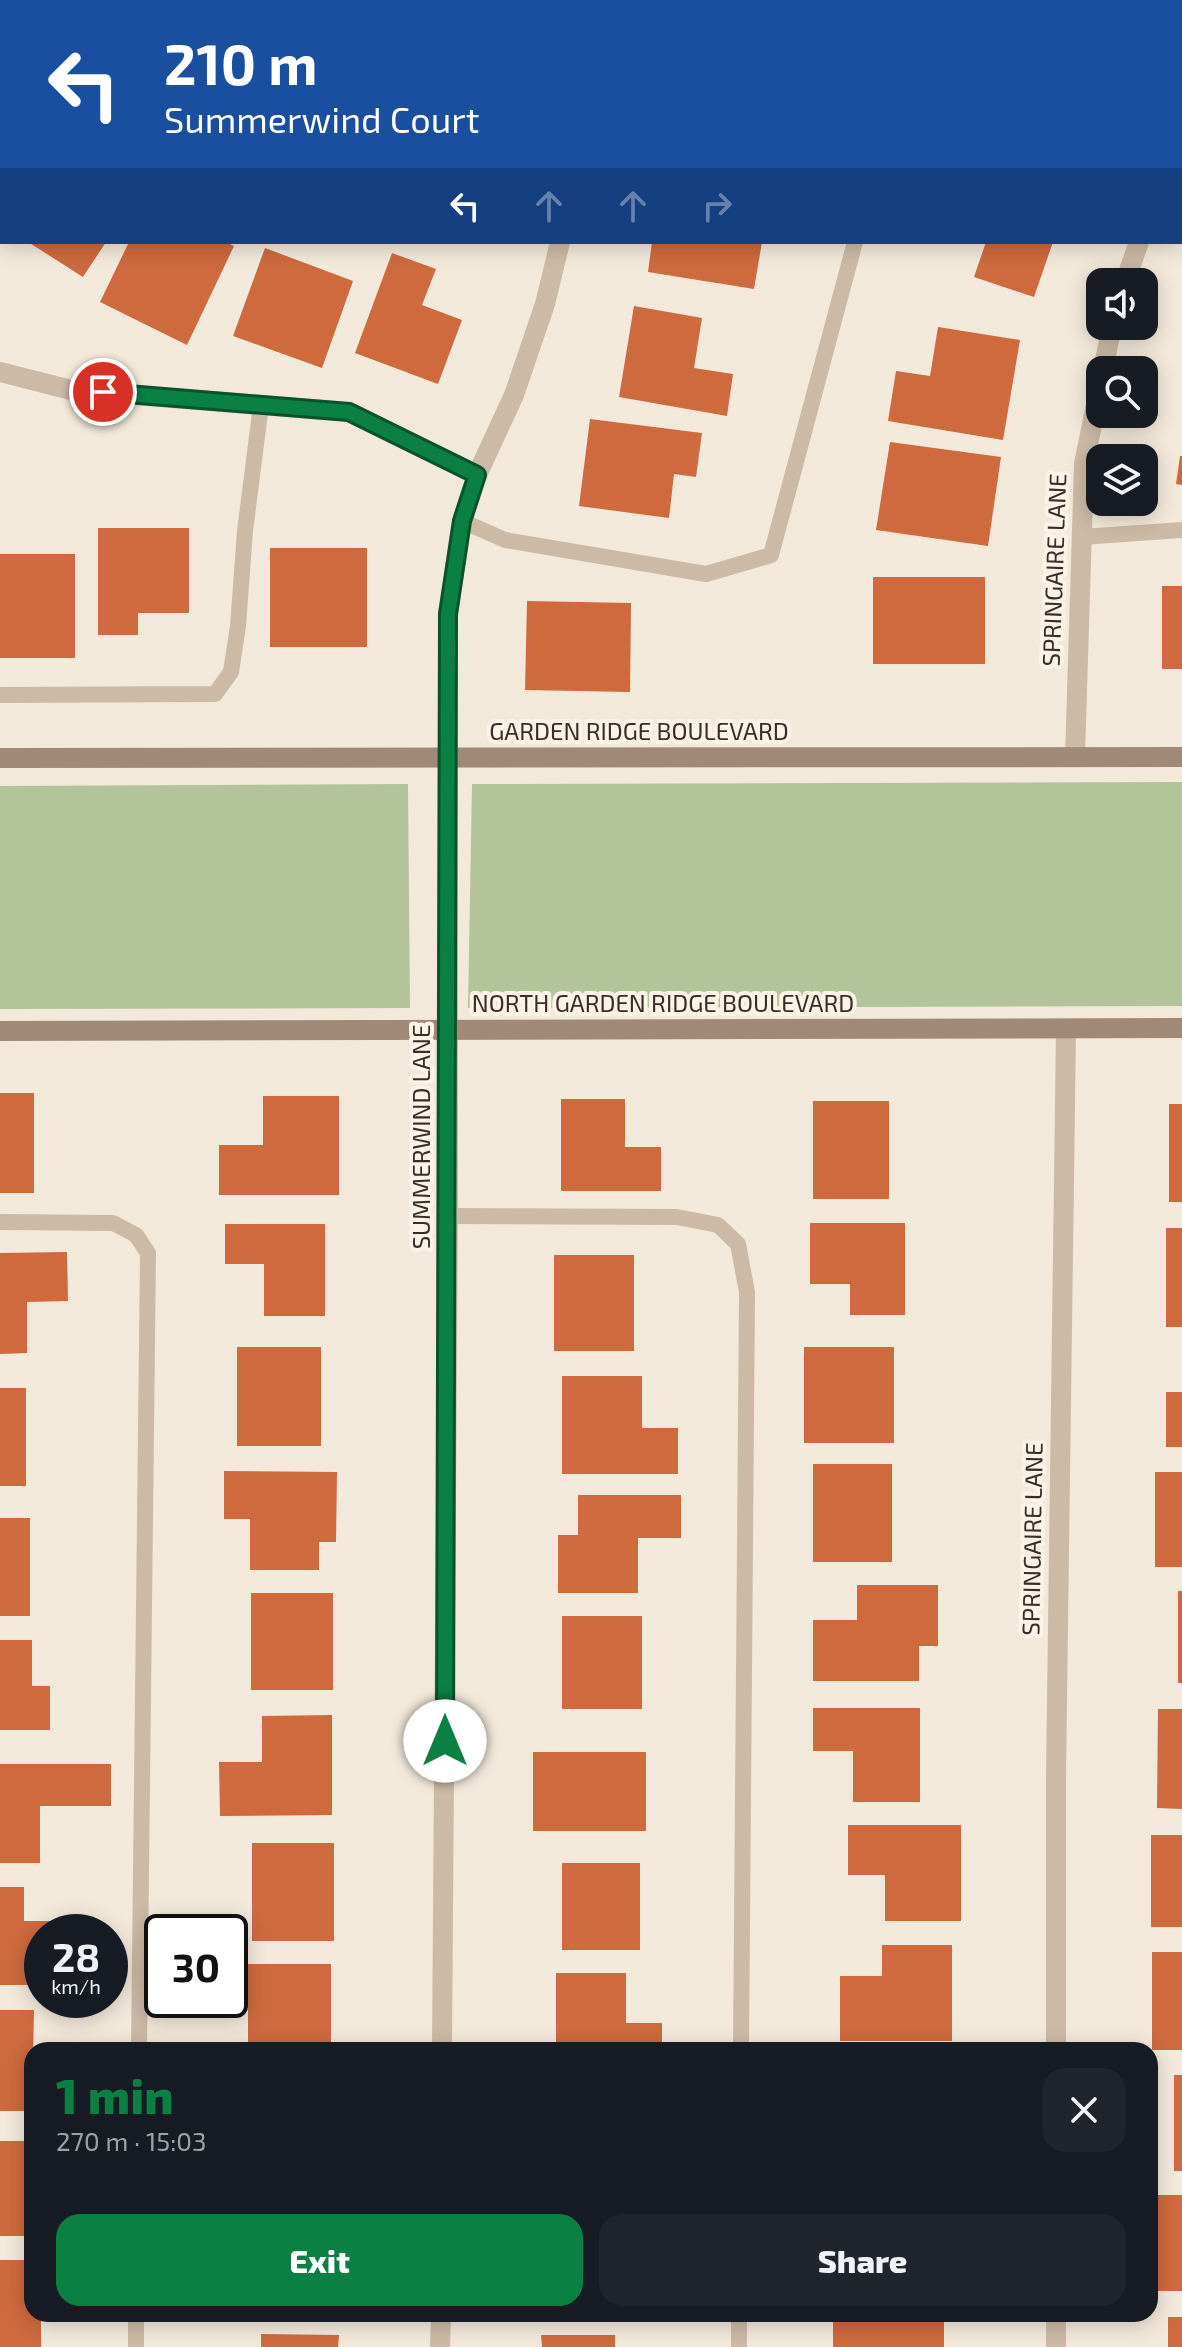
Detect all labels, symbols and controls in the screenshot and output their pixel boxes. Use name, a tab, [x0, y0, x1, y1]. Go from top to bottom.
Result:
text: 210 m	[164, 29, 318, 96]
icon: left	[32, 32, 136, 136]
text: Summerwind Court	[164, 97, 479, 140]
icon: left	[443, 184, 487, 228]
icon: ahead	[527, 184, 571, 228]
icon: ahead	[611, 184, 655, 228]
icon: right	[695, 184, 739, 228]
map controls	[1086, 268, 1158, 516]
button: sound	[1086, 268, 1158, 340]
button: search	[1086, 356, 1158, 428]
pin	[69, 358, 137, 426]
icon: arrive	[81, 370, 125, 414]
button: layers	[1086, 444, 1158, 516]
street label: SPRINGAIRE LANE	[1036, 473, 1071, 667]
street label: GARDEN RIDGE BOULEVARD	[489, 716, 789, 745]
street label: NORTH GARDEN RIDGE BOULEVARD	[472, 988, 854, 1017]
street label: SUMMERWIND LANE	[406, 1025, 435, 1249]
street label: SPRINGAIRE LANE	[1015, 1442, 1048, 1636]
position arrow	[403, 1699, 487, 1783]
speed limit sign: 30	[144, 1914, 248, 2018]
text: 28	[52, 1932, 100, 1980]
text: km/h	[51, 1974, 101, 1998]
text: 1 min	[56, 2066, 174, 2124]
button: close	[1042, 2068, 1126, 2152]
text: 270 m · 15:03	[56, 2125, 206, 2156]
button: Exit	[56, 2214, 583, 2306]
button: Share	[599, 2214, 1126, 2306]

